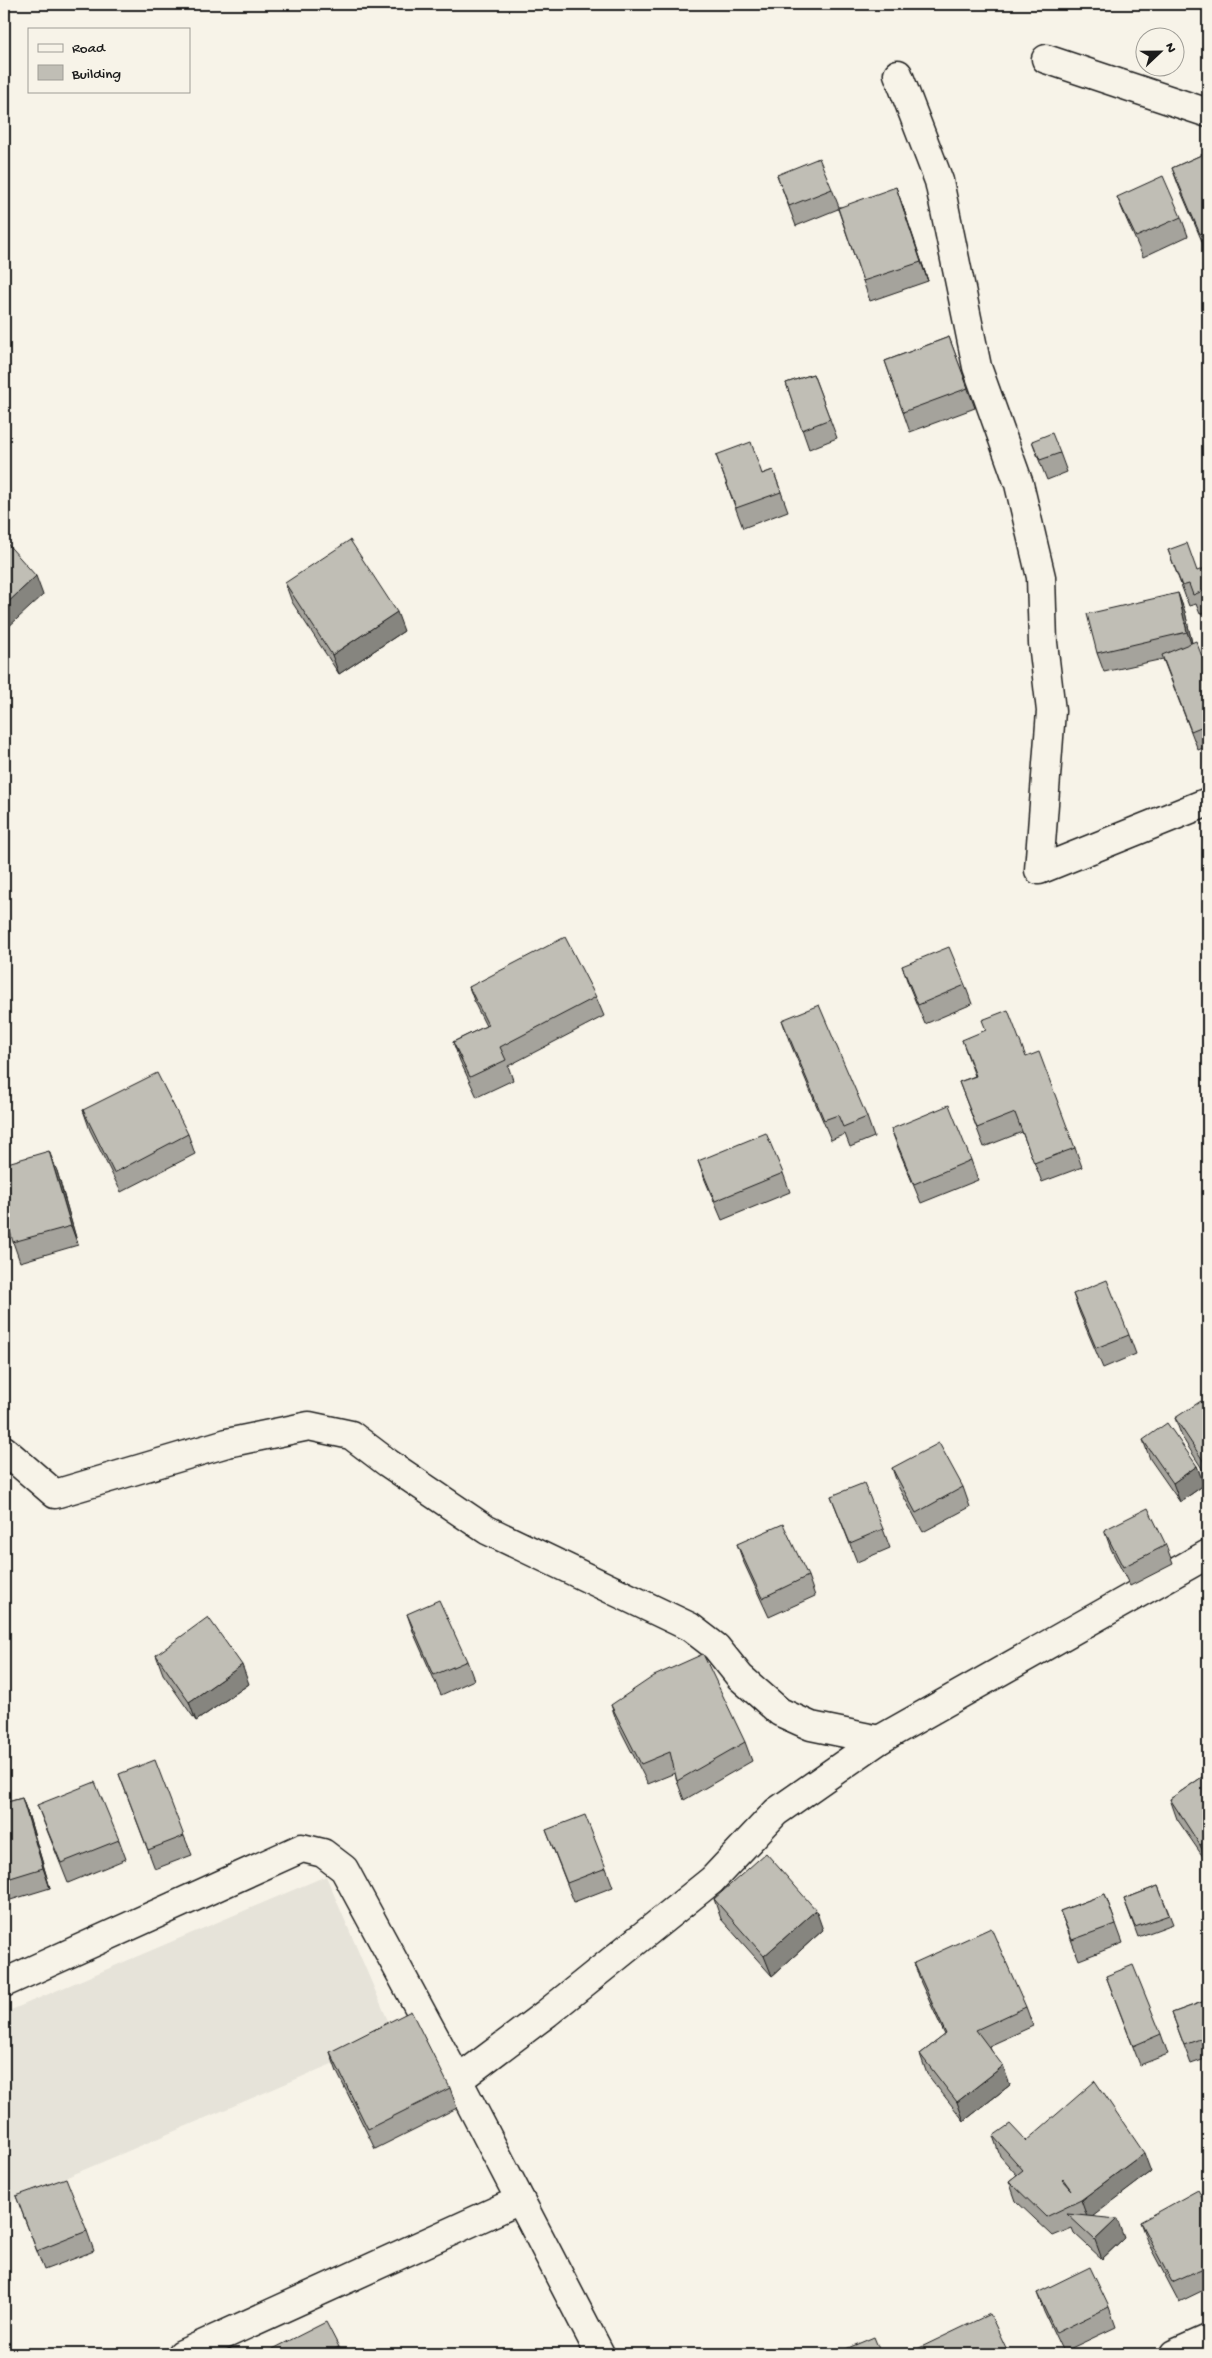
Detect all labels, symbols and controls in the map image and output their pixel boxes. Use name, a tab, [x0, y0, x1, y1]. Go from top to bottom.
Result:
legend	[28, 28, 190, 92]
north arrow	[1134, 28, 1184, 78]
text: Road	[72, 40, 106, 58]
text: N	[1160, 41, 1179, 55]
text: Building	[71, 66, 121, 84]

